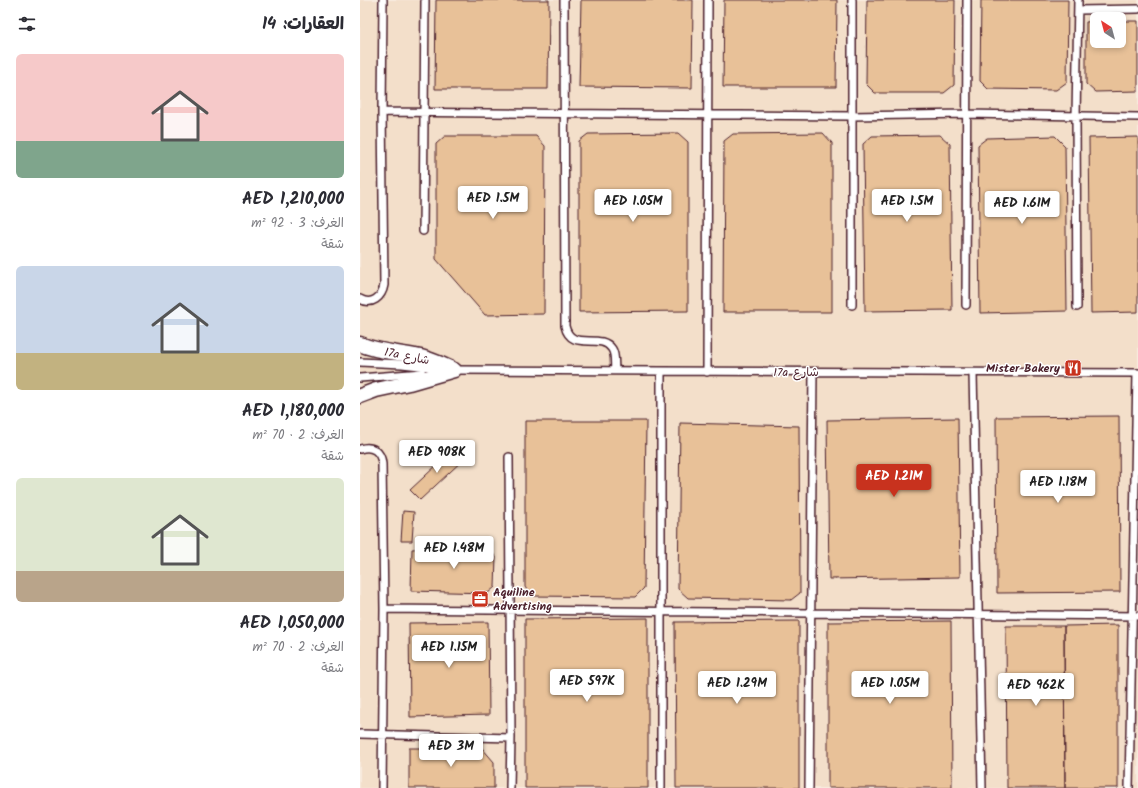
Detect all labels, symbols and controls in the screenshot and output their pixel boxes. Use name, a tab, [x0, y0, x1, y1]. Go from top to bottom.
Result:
text: العقارات: 14	[262, 11, 344, 38]
north arrow	[1090, 12, 1126, 48]
map controls	[1090, 12, 1126, 48]
icon: filters	[16, 13, 38, 35]
icon: home	[144, 80, 216, 152]
text: AED 1,210,000	[242, 186, 344, 213]
pin: AED 1.5M	[452, 186, 534, 220]
text: AED 1.5M	[467, 188, 519, 209]
pin: AED 1.05M	[587, 189, 679, 223]
pin: AED 1.5M	[866, 189, 948, 223]
text: AED 1.05M	[603, 191, 663, 212]
text: AED 1.5M	[881, 191, 933, 212]
pin: AED 1.61M	[976, 191, 1068, 225]
text: AED 1.61M	[994, 193, 1050, 214]
text: الغرف: 3 · 92 m²	[251, 213, 344, 234]
text: شقة	[321, 234, 344, 255]
icon: home	[144, 292, 216, 364]
street label: 17a شارع	[383, 343, 431, 370]
restaurant icon: Mister Bakery	[1063, 358, 1083, 378]
place label: Mister Bakery	[986, 359, 1061, 378]
street label: 17a شارع	[773, 363, 819, 382]
text: AED 1,180,000	[242, 398, 344, 425]
text: الغرف: 2 · 70 m²	[252, 425, 344, 446]
pin: AED 908K	[396, 440, 478, 474]
text: AED 908K	[408, 442, 466, 463]
text: شقة	[321, 446, 344, 467]
pin: AED 1.21M	[848, 464, 940, 498]
text: AED 1.21M	[865, 466, 923, 487]
pin: AED 1.18M	[1012, 470, 1104, 504]
text: AED 1.18M	[1029, 472, 1087, 493]
icon: home	[144, 504, 216, 576]
pin: AED 1.48M	[408, 536, 500, 570]
text: AED 1.48M	[424, 538, 484, 559]
place label: Aquiline Advertising	[493, 583, 552, 616]
office icon: Aquiline Advertising	[470, 589, 490, 609]
text: AED 1,050,000	[240, 610, 344, 637]
pin: AED 1.15M	[403, 635, 495, 669]
text: الغرف: 2 · 70 m²	[252, 637, 344, 658]
text: AED 1.15M	[421, 637, 477, 658]
text: شقة	[321, 658, 344, 679]
pin: AED 597K	[546, 669, 628, 703]
text: AED 597K	[559, 671, 615, 692]
pin: AED 1.29M	[691, 671, 783, 705]
pin: AED 1.05M	[844, 671, 936, 705]
text: AED 1.29M	[707, 673, 767, 694]
text: AED 1.05M	[860, 673, 920, 694]
pin: AED 962K	[995, 673, 1077, 707]
text: AED 962K	[1007, 675, 1065, 696]
pin: AED 3M	[418, 734, 484, 768]
text: AED 3M	[428, 736, 474, 757]

